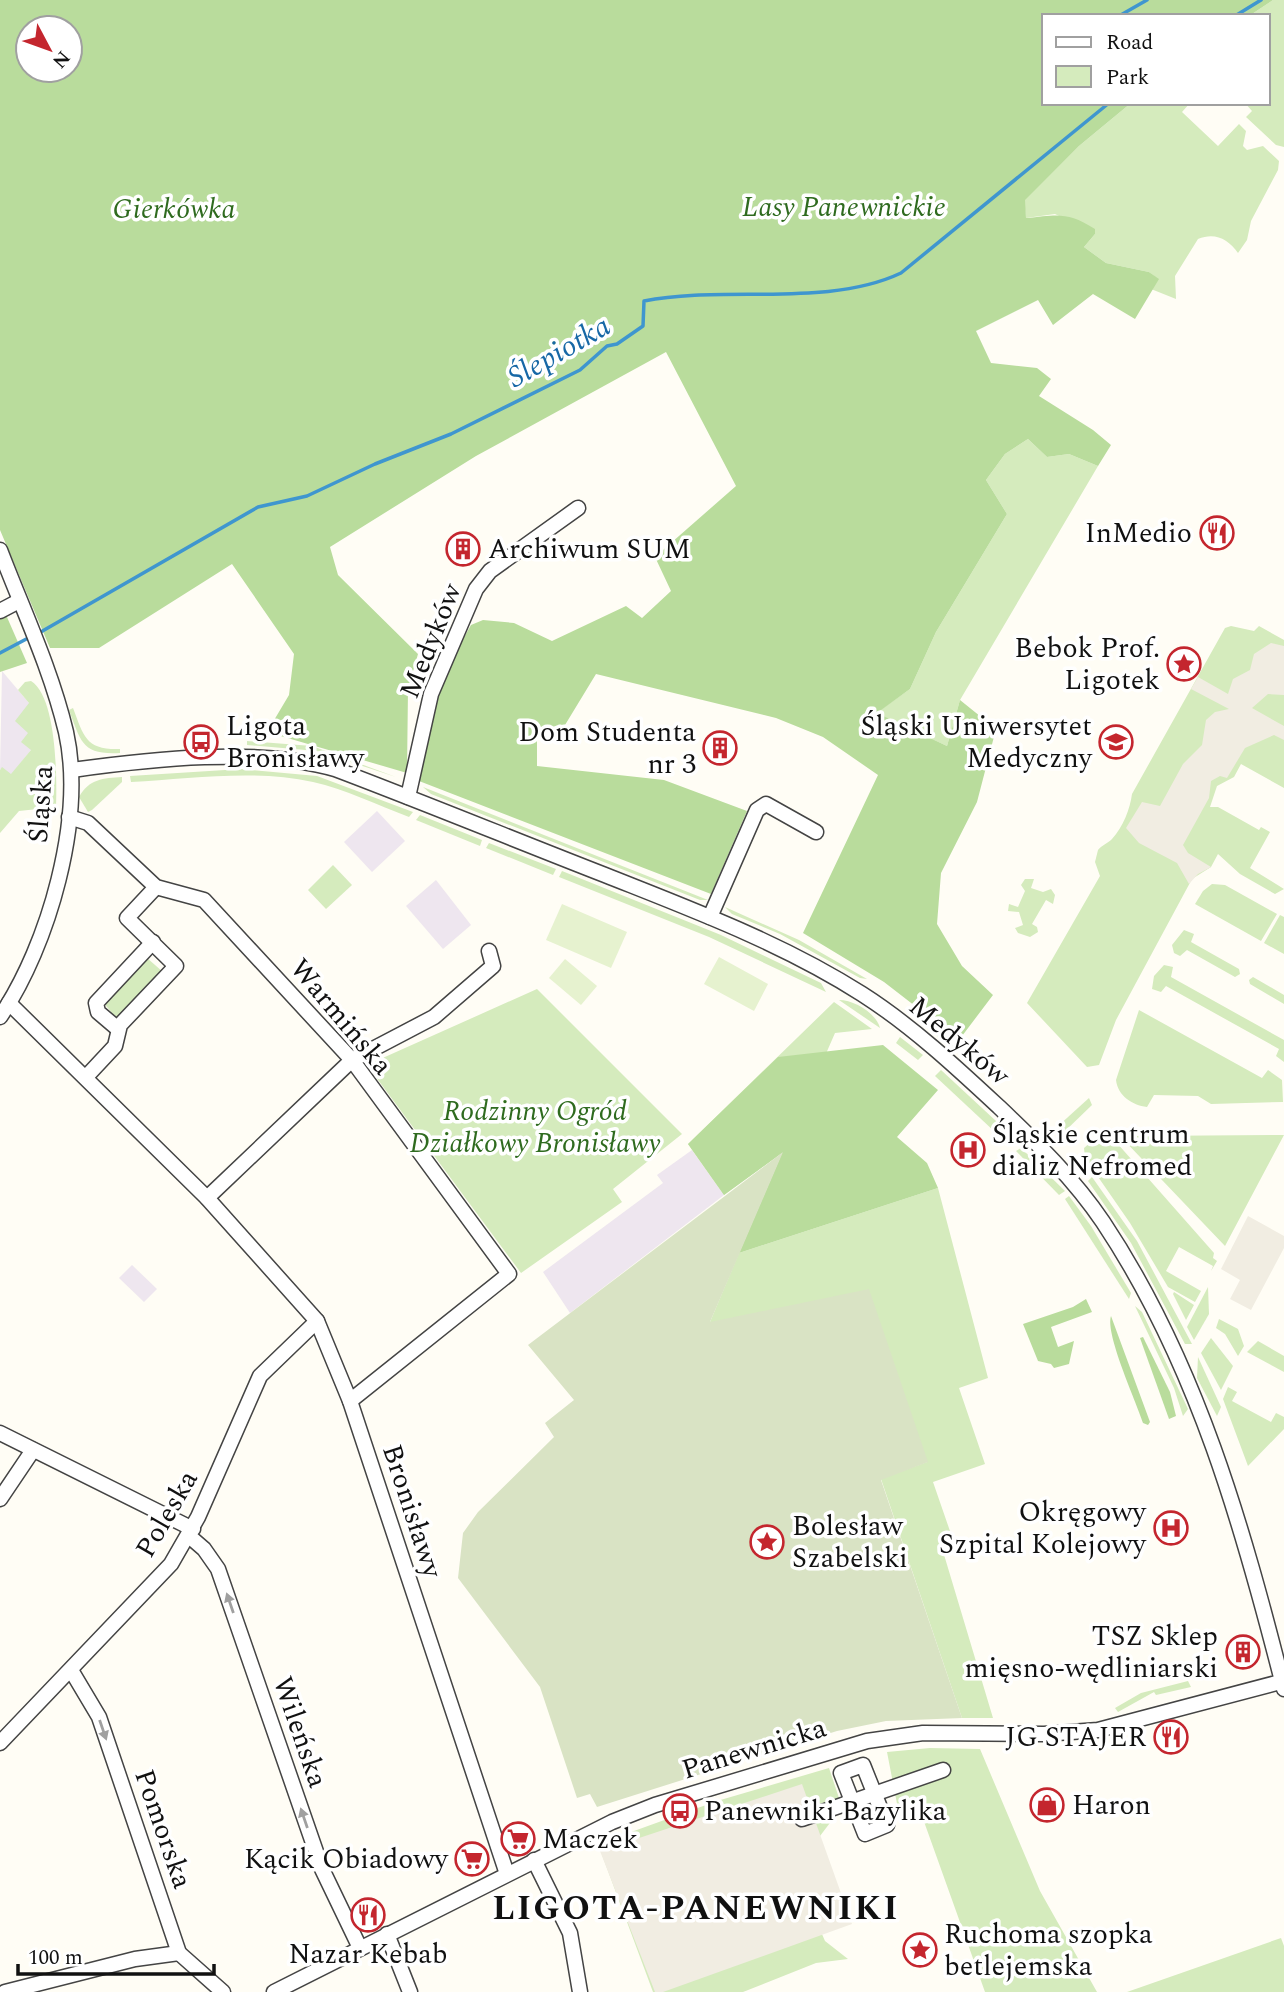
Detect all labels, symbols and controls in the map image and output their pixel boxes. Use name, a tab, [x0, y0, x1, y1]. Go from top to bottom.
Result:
north arrow	[14, 14, 84, 84]
legend	[1042, 14, 1270, 105]
text: Road	[1106, 27, 1153, 59]
text: N	[45, 44, 77, 75]
text: Park	[1106, 62, 1150, 94]
park label: Lasy Panewnickie	[742, 186, 946, 229]
park label: Gierkówka	[113, 188, 235, 231]
water label: Ślepiotka	[498, 304, 620, 400]
place label: InMedio	[1085, 512, 1192, 555]
restaurant icon: InMedio	[1198, 514, 1236, 552]
place label: Archiwum SUM	[488, 528, 691, 571]
building icon: Archiwum SUM	[444, 530, 482, 568]
street label: Medyków	[388, 576, 474, 705]
place label: Bebok Prof. Ligotek	[1014, 627, 1160, 702]
place icon: Bebok Prof. Ligotek	[1165, 645, 1203, 683]
place label: Ligota Bronisławy	[226, 705, 366, 780]
place label: Śląski Uniwersytet Medyczny	[861, 705, 1094, 780]
place label: Dom Studenta nr 3	[518, 711, 696, 786]
bus stop icon: Ligota Bronisławy	[182, 723, 220, 761]
school or university icon: Śląski Uniwersytet Medyczny	[1097, 723, 1135, 761]
building icon: Dom Studenta nr 3	[701, 729, 739, 767]
street label: Śląska	[17, 763, 65, 844]
street label: Warmińska	[279, 949, 403, 1085]
street label: Medyków	[899, 986, 1020, 1097]
park label: Rodzinny Ogród Działkowy Bronisławy	[409, 1090, 661, 1165]
place label: Śląskie centrum dializ Nefromed	[992, 1113, 1192, 1188]
hospital icon: Śląskie centrum dializ Nefromed	[949, 1131, 987, 1169]
street label: Bronisławy	[370, 1439, 454, 1585]
street label: Poleska	[125, 1462, 210, 1566]
place label: Okręgowy Szpital Kolejowy	[939, 1491, 1148, 1566]
place label: Bolesław Szabelski	[792, 1505, 908, 1580]
hospital icon: Okręgowy Szpital Kolejowy	[1152, 1509, 1190, 1547]
place icon: Bolesław Szabelski	[748, 1523, 786, 1561]
one-way arrow	[224, 1592, 235, 1613]
place label: TSZ Sklep mięsno-wędliniarski	[965, 1615, 1218, 1690]
building icon: TSZ Sklep mięsno-wędliniarski	[1224, 1633, 1262, 1671]
street label: Wileńska	[261, 1671, 339, 1794]
street label: Panewnicka	[676, 1707, 832, 1791]
place label: JG STAJER	[1005, 1716, 1146, 1759]
restaurant icon: JG STAJER	[1152, 1718, 1190, 1756]
one-way arrow	[98, 1720, 109, 1741]
street label: Pomorska	[123, 1764, 204, 1895]
place label: Haron	[1072, 1784, 1151, 1827]
shop icon: Haron	[1028, 1786, 1066, 1824]
place label: Panewniki Bazylika	[704, 1790, 947, 1833]
bus stop icon: Panewniki Bazylika	[661, 1792, 699, 1830]
one-way arrow	[298, 1807, 309, 1828]
place label: Maczek	[542, 1818, 638, 1861]
supermarket icon: Maczek	[499, 1820, 537, 1858]
place label: Kącik Obiadowy	[244, 1838, 450, 1881]
supermarket icon: Kącik Obiadowy	[453, 1840, 491, 1878]
district label: LIGOTA-PANEWNIKI	[492, 1882, 900, 1935]
restaurant icon: Nazar Kebab	[349, 1896, 387, 1934]
place label: Ruchoma szopka betlejemska	[944, 1913, 1153, 1988]
place icon: Ruchoma szopka betlejemska	[901, 1931, 939, 1969]
scale bar	[18, 1932, 214, 1976]
place label: Nazar Kebab	[289, 1933, 448, 1976]
text: 100 m	[28, 1942, 83, 1974]

